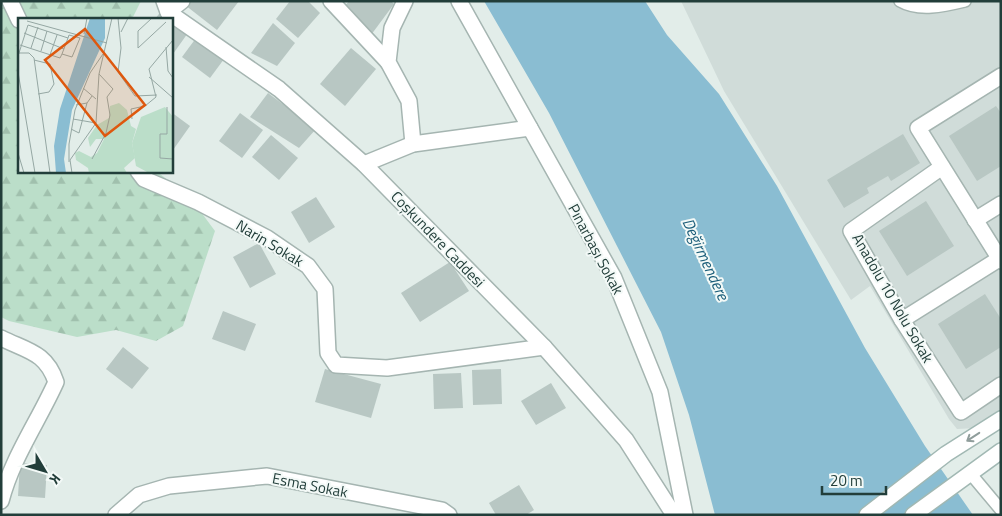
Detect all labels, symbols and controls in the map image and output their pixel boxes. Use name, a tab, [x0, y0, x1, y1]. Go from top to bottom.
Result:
inset map	[18, 18, 172, 172]
street label: Coşkundere Caddesi	[386, 185, 490, 293]
street label: Pınarbaşı Sokak	[562, 200, 630, 298]
street label: Narin Sokak	[232, 214, 308, 272]
water label: Değirmendere	[676, 214, 736, 306]
street label: Anadolu 10 Nolu Sokak	[847, 229, 939, 367]
one-way arrow	[967, 432, 981, 442]
north arrow	[20, 446, 70, 496]
scale bar	[822, 464, 886, 496]
street label: Esma Sokak	[270, 466, 350, 504]
text: 20 m	[830, 469, 863, 492]
text: K	[44, 470, 66, 490]

